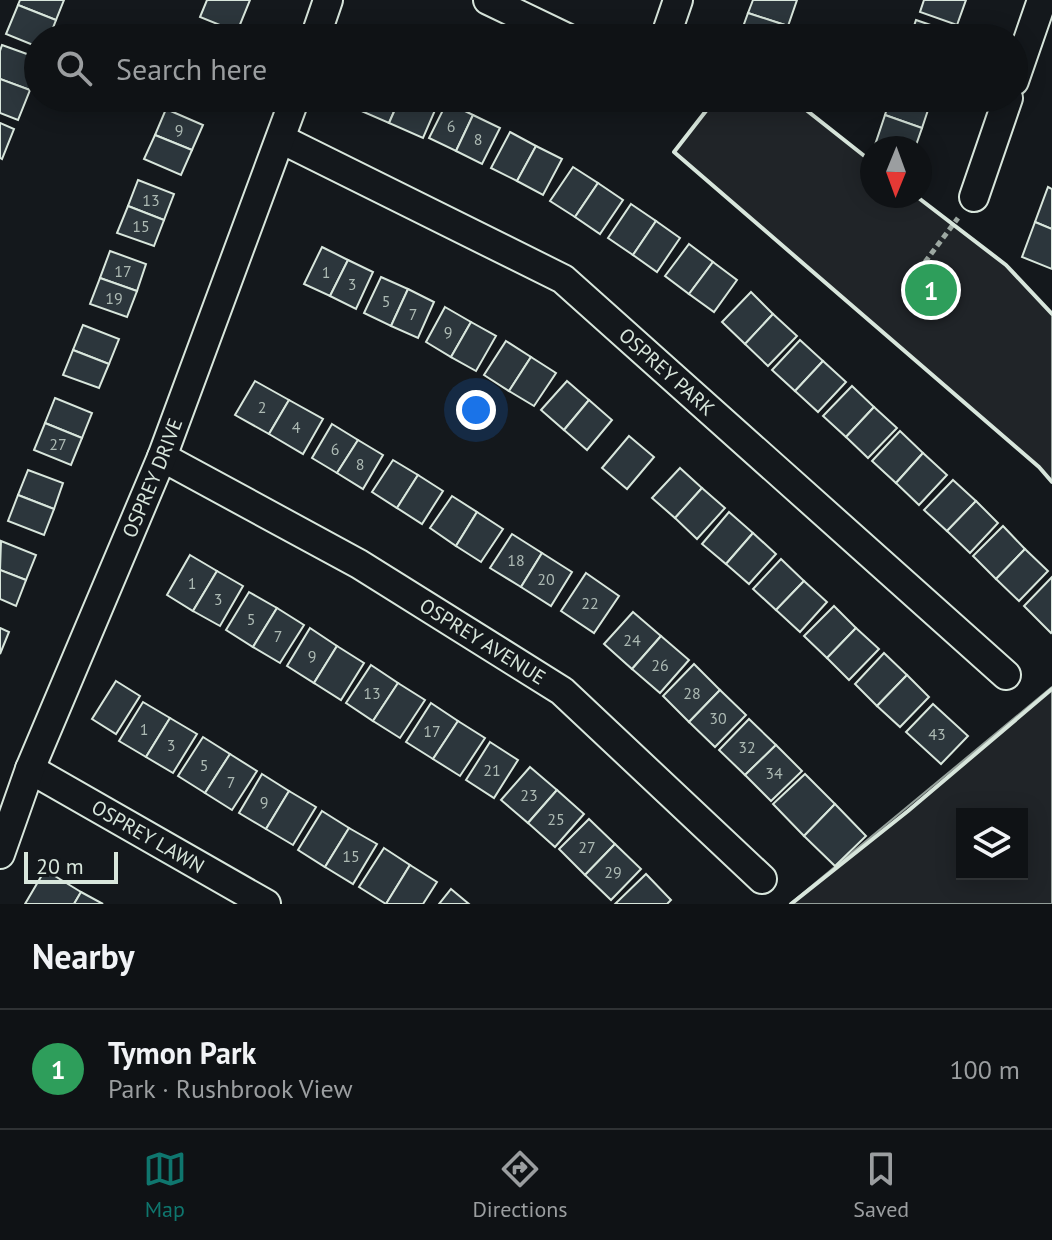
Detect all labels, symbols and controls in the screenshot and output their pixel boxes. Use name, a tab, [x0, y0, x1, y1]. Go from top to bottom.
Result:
search box	[24, 24, 1028, 112]
icon: search	[52, 46, 96, 90]
text: Search here	[116, 49, 267, 88]
house number: 6	[447, 116, 455, 136]
house number: 9	[175, 120, 183, 140]
house number: 8	[474, 129, 482, 149]
north arrow	[860, 136, 932, 208]
house number: 13	[142, 190, 160, 210]
house number: 15	[132, 216, 150, 236]
pin: 1	[905, 260, 957, 320]
house number: 17	[114, 261, 132, 281]
house number: 1	[322, 262, 330, 282]
house number: 3	[348, 274, 356, 294]
house number: 19	[105, 288, 123, 308]
house number: 5	[382, 291, 390, 311]
house number: 7	[409, 304, 417, 324]
house number: 9	[444, 322, 452, 342]
street label: OSPREY PARK	[613, 322, 720, 421]
your location	[456, 390, 496, 430]
house number: 2	[258, 397, 266, 417]
street label: OSPREY DRIVE	[116, 414, 188, 542]
house number: 4	[292, 417, 301, 437]
house number: 27	[49, 434, 67, 454]
house number: 6	[331, 439, 339, 459]
house number: 8	[356, 454, 364, 474]
house number: 18	[507, 550, 525, 570]
house number: 20	[537, 569, 555, 589]
house number: 1	[188, 573, 196, 593]
house number: 3	[214, 589, 222, 609]
street label: OSPREY AVENUE	[415, 592, 550, 690]
house number: 22	[581, 593, 599, 613]
house number: 5	[247, 609, 255, 629]
house number: 7	[274, 626, 282, 646]
house number: 24	[623, 630, 641, 650]
house number: 9	[308, 646, 316, 666]
house number: 26	[651, 655, 669, 675]
house number: 13	[363, 683, 381, 703]
house number: 28	[683, 683, 701, 703]
house number: 30	[709, 708, 727, 728]
house number: 1	[140, 719, 148, 739]
house number: 17	[423, 721, 441, 741]
house number: 43	[928, 724, 946, 744]
house number: 3	[167, 735, 175, 755]
house number: 32	[738, 737, 756, 757]
house number: 5	[200, 755, 208, 775]
house number: 21	[483, 760, 501, 780]
house number: 34	[765, 763, 783, 783]
house number: 7	[227, 772, 235, 792]
house number: 23	[520, 785, 538, 805]
house number: 9	[260, 792, 268, 812]
street label: OSPREY LAWN	[87, 794, 209, 879]
map controls	[956, 808, 1028, 880]
button: layers	[956, 808, 1028, 880]
house number: 25	[547, 809, 565, 829]
house number: 27	[578, 837, 596, 857]
house number: 15	[342, 846, 360, 866]
scale bar	[24, 848, 118, 884]
text: 20 m	[36, 852, 84, 880]
house number: 29	[604, 862, 622, 882]
text: Nearby	[32, 934, 134, 978]
text: Tymon Park	[108, 1033, 256, 1072]
text: 1	[51, 1053, 65, 1086]
text: 100 m	[949, 1053, 1020, 1086]
text: Park · Rushbrook View	[108, 1072, 353, 1105]
tab: Map	[143, 1147, 187, 1223]
tab: Directions	[472, 1147, 568, 1223]
tab: Saved	[853, 1147, 909, 1223]

